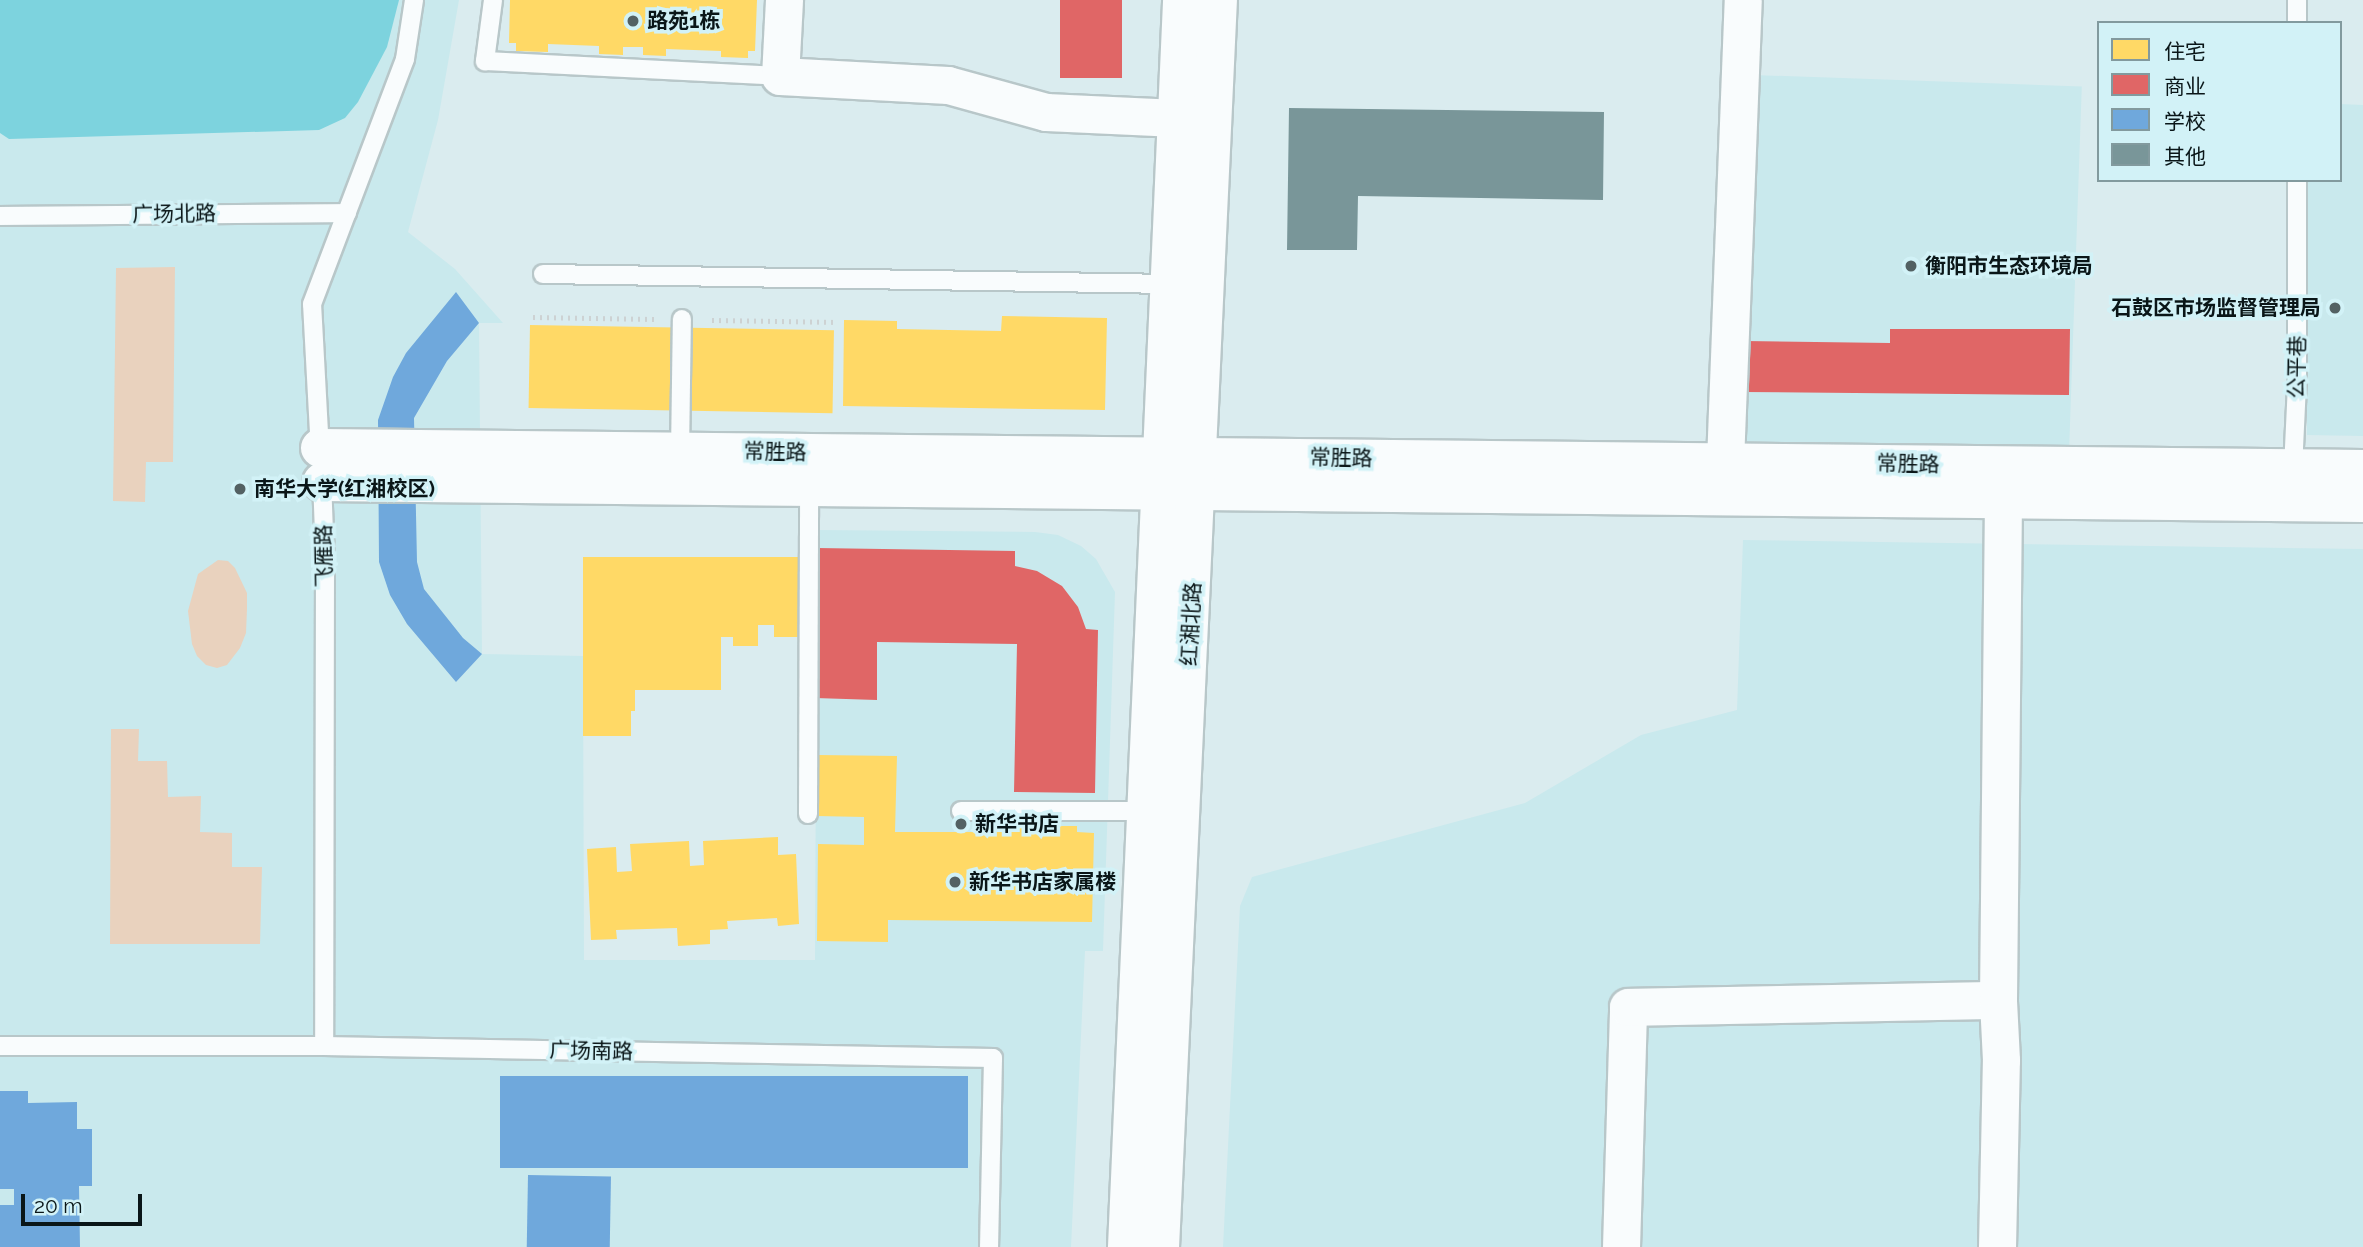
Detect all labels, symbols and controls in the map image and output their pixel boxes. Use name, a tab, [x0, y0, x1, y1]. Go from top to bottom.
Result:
place label: 路苑1栋	[647, 8, 720, 34]
marker: 路苑1栋	[625, 13, 641, 29]
legend	[2097, 21, 2342, 182]
text: 住宅	[2164, 39, 2206, 64]
text: 商业	[2164, 74, 2206, 99]
text: 学校	[2164, 109, 2206, 134]
text: 其他	[2164, 144, 2206, 169]
street label: 广场北路	[132, 201, 216, 227]
place label: 衡阳市生态环境局	[1925, 253, 2093, 279]
marker: 衡阳市生态环境局	[1903, 258, 1919, 274]
place label: 石鼓区市场监督管理局	[2111, 295, 2321, 321]
marker: 石鼓区市场监督管理局	[2327, 300, 2343, 316]
street label: 公平巷	[2284, 335, 2310, 399]
street label: 常胜路	[743, 439, 807, 465]
street label: 常胜路	[1309, 445, 1373, 471]
street label: 常胜路	[1876, 451, 1940, 477]
place label: 南华大学(红湘校区)	[254, 476, 435, 502]
marker: 南华大学(红湘校区)	[232, 481, 248, 497]
street label: 飞雁路	[311, 524, 337, 588]
street label: 红湘北路	[1176, 581, 1206, 667]
place label: 新华书店	[975, 811, 1059, 837]
marker: 新华书店	[953, 816, 969, 832]
place label: 新华书店家属楼	[969, 869, 1116, 895]
marker: 新华书店家属楼	[947, 874, 963, 890]
street label: 广场南路	[549, 1038, 633, 1064]
scale bar	[24, 1180, 145, 1224]
text: 20 m	[34, 1193, 82, 1218]

